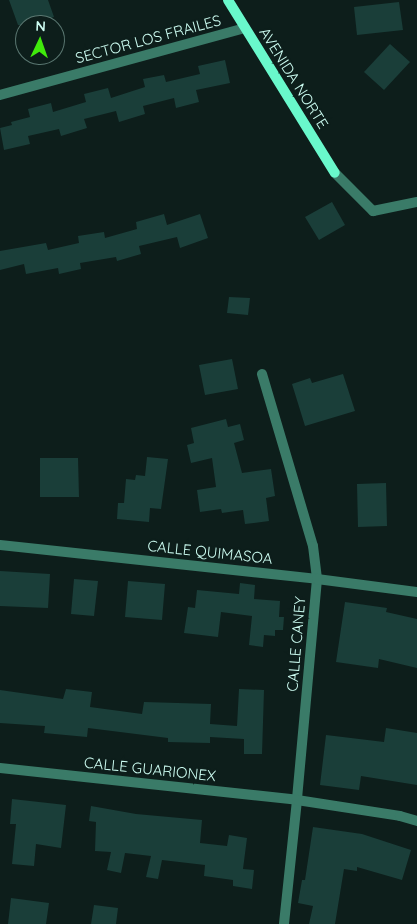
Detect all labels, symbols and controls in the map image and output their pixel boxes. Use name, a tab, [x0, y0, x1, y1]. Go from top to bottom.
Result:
street label: SECTOR LOS FRAILES	[73, 11, 223, 67]
north arrow	[15, 15, 65, 65]
text: N	[35, 17, 46, 35]
street label: AVENIDA NORTE	[256, 24, 332, 132]
street label: CALLE QUIMASOA	[147, 536, 273, 568]
street label: CALLE CANEY	[283, 596, 309, 692]
street label: CALLE GUARIONEX	[83, 753, 217, 785]

